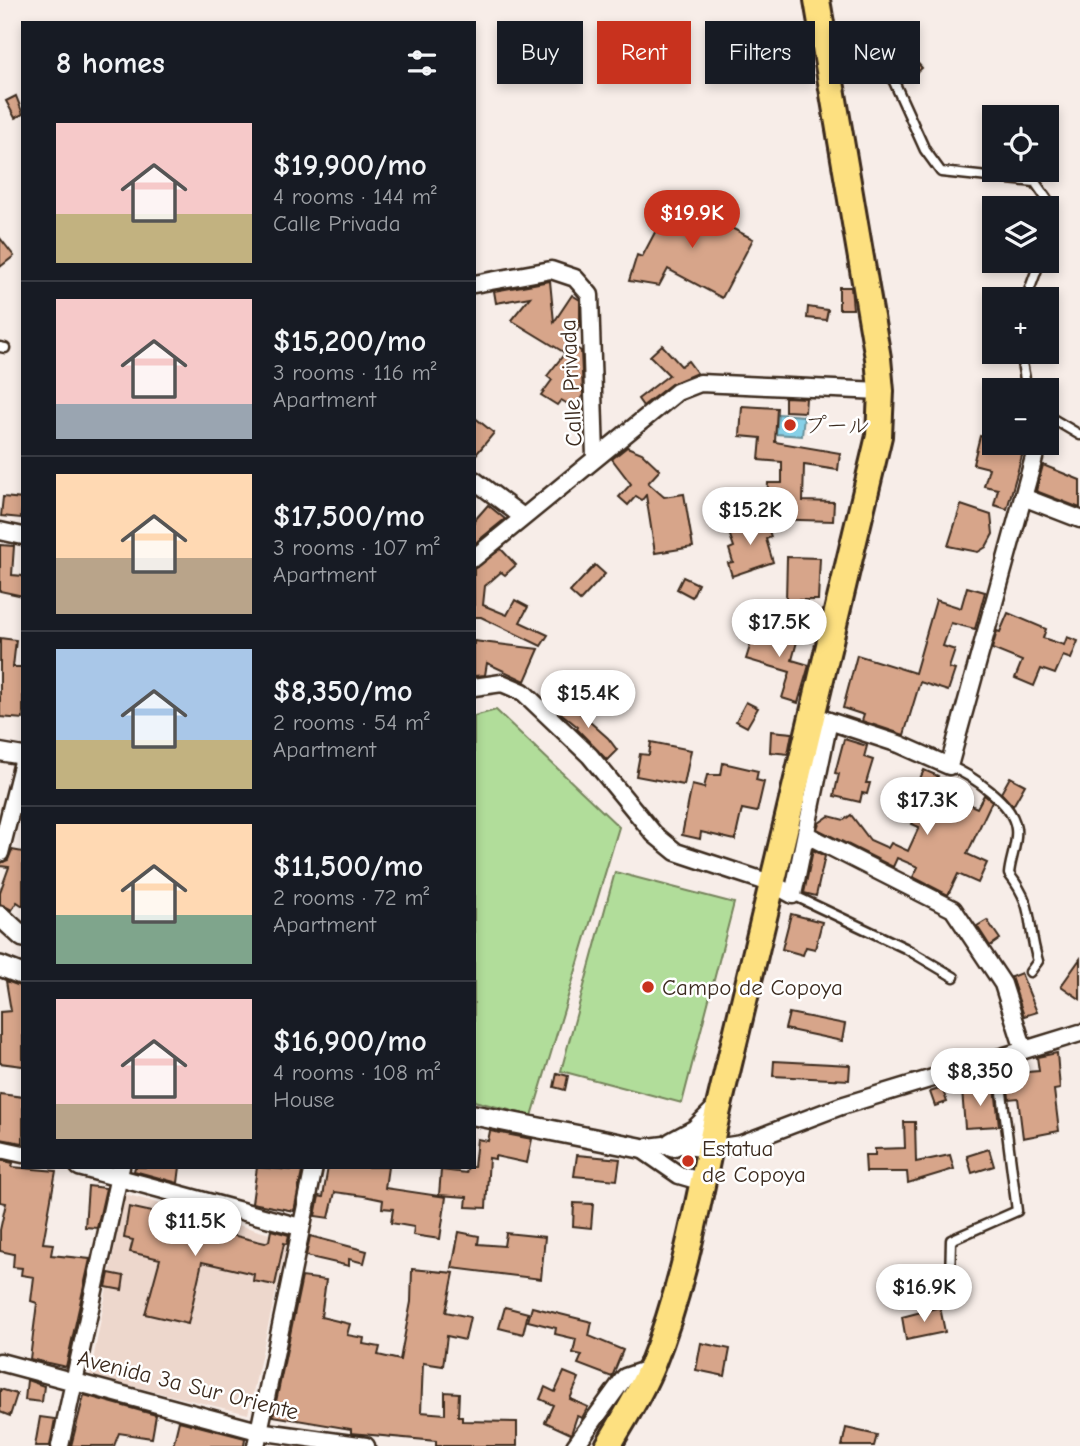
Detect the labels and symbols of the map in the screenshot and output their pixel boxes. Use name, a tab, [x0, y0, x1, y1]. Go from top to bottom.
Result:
pin: $19.9K	[635, 190, 749, 250]
street label: Calle Privada	[554, 319, 588, 447]
place label: プール	[804, 412, 870, 439]
marker: プール	[782, 417, 798, 433]
pin: $15.2K	[693, 488, 807, 547]
pin: $17.5K	[722, 600, 836, 659]
pin: $15.4K	[531, 670, 645, 730]
pin: $17.3K	[870, 778, 984, 837]
place label: Campo de Copoya	[662, 974, 843, 1001]
marker: Campo de Copoya	[640, 979, 656, 995]
pin: $8,350	[923, 1048, 1037, 1108]
place label: Estatua de Copoya	[702, 1135, 806, 1188]
marker: Estatua de Copoya	[680, 1153, 696, 1169]
pin: $11.5K	[138, 1198, 252, 1258]
pin: $16.9K	[867, 1264, 981, 1324]
street label: Avenida 3a Sur Oriente	[75, 1344, 301, 1426]

